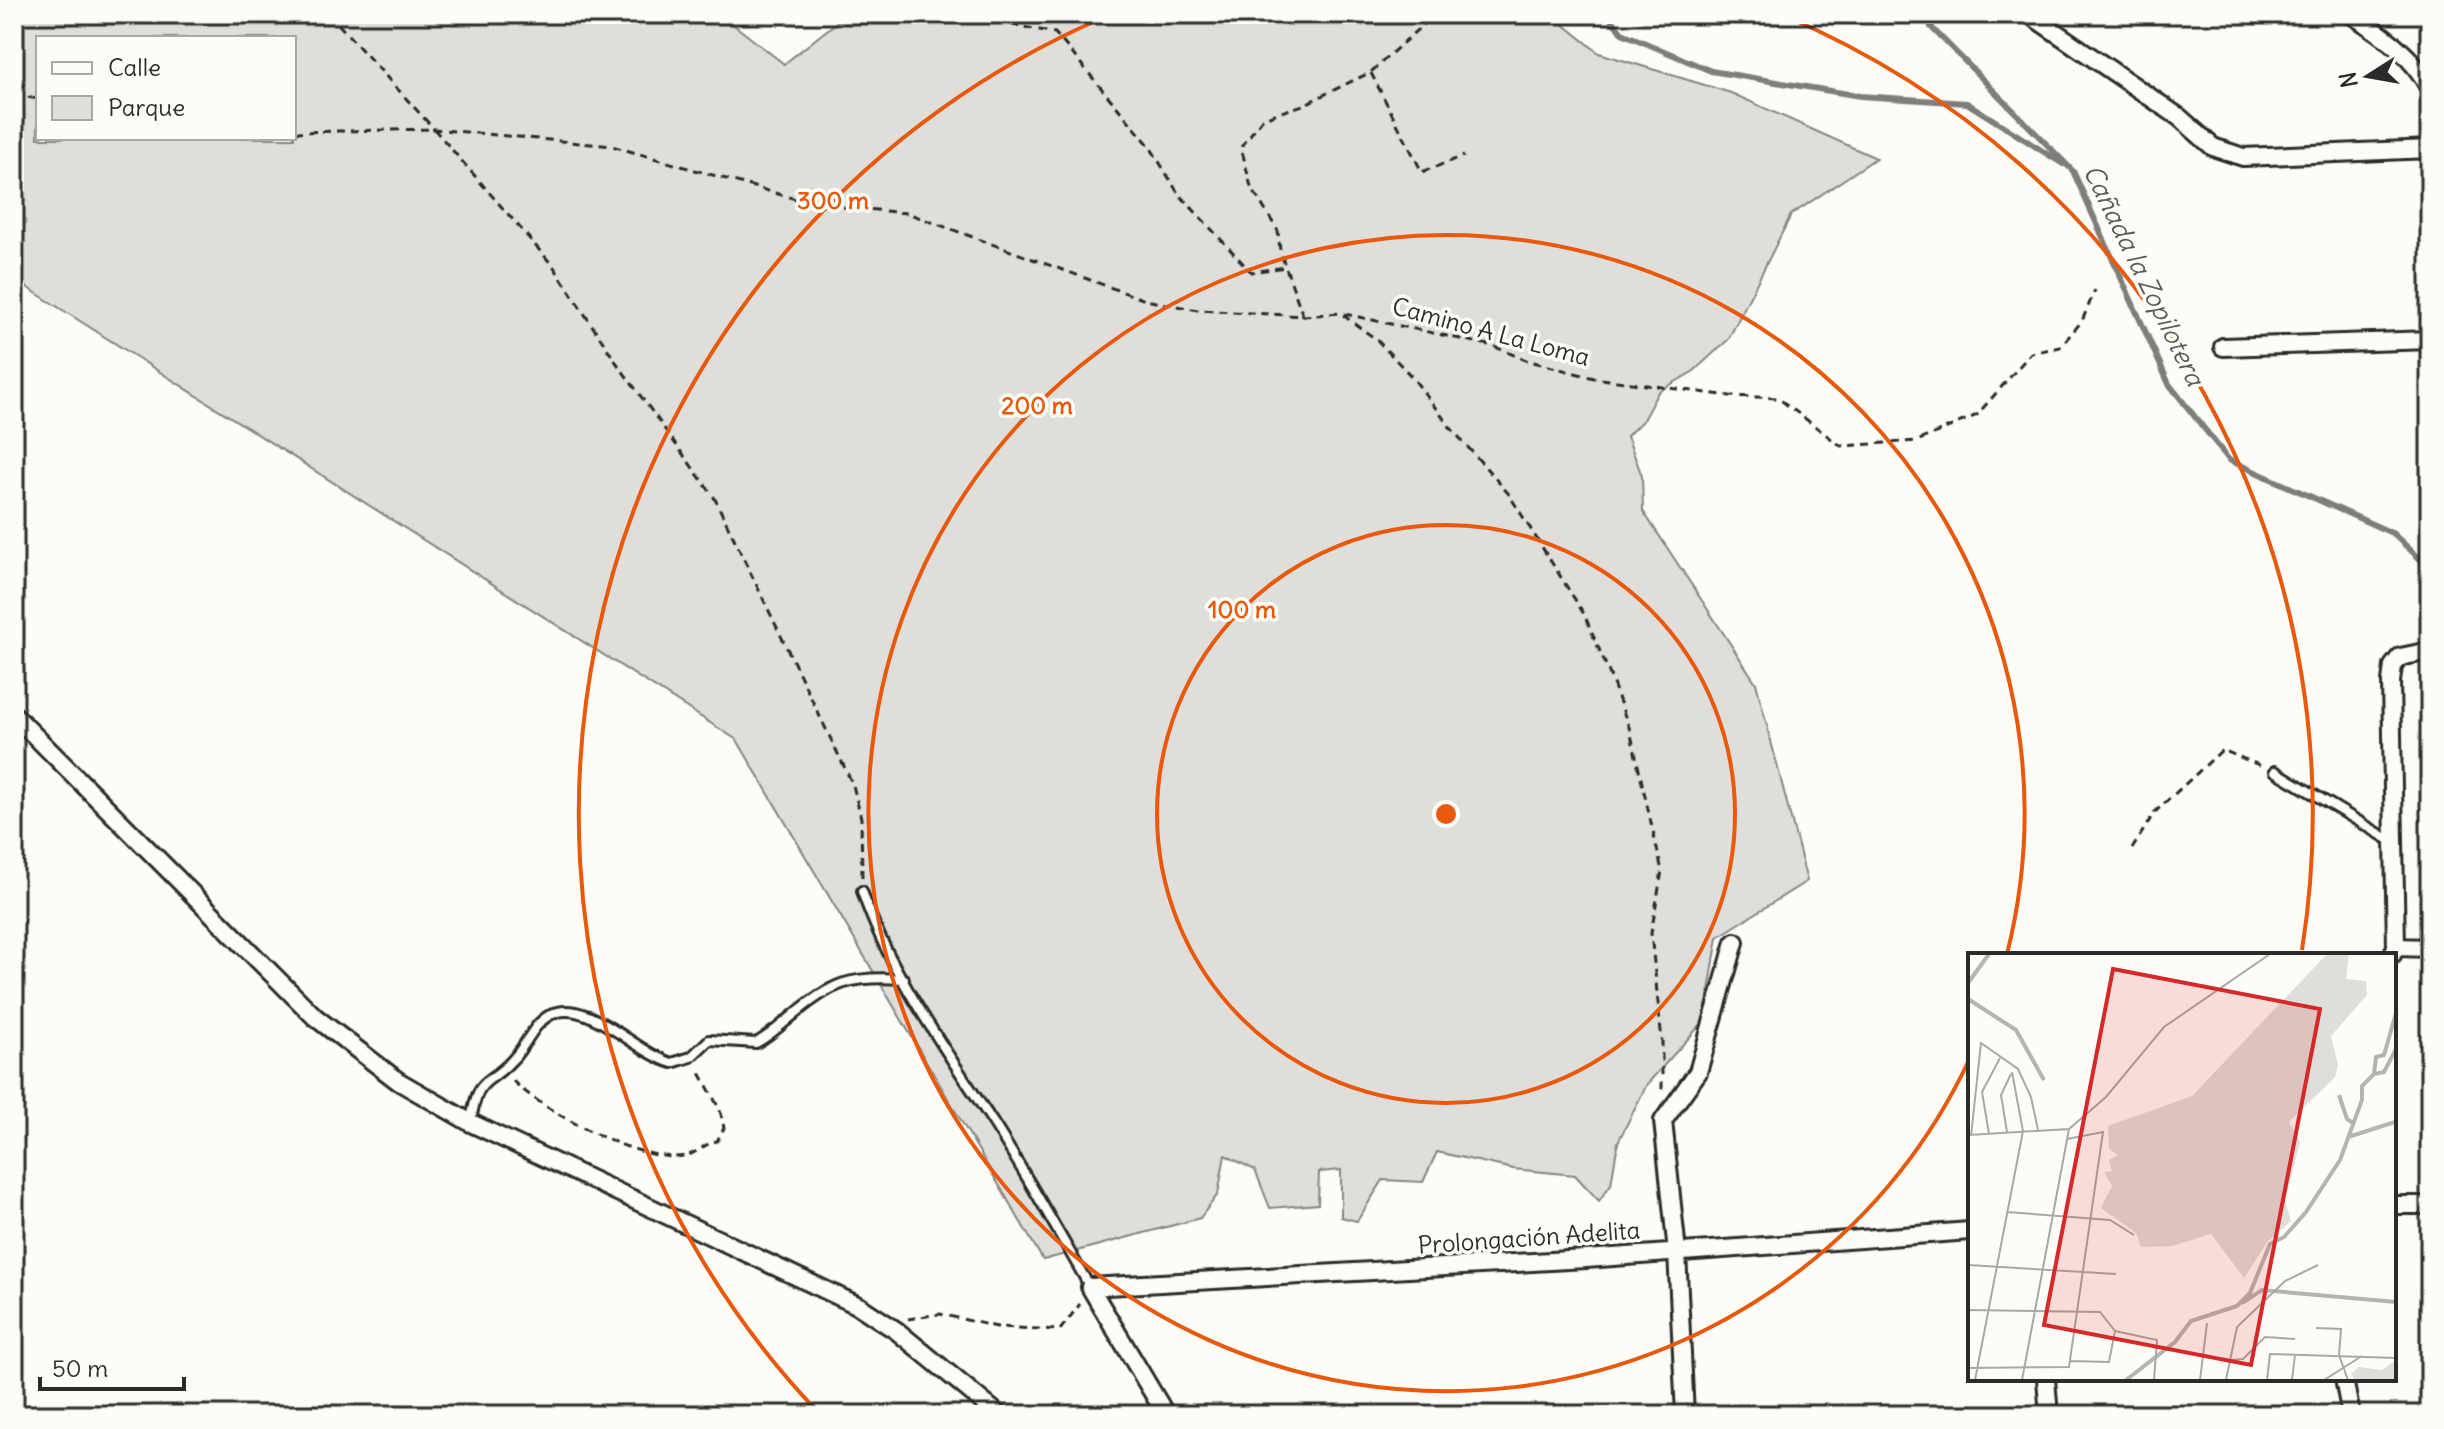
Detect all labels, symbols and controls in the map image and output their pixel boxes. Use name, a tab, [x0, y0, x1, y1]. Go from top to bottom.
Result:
legend	[36, 36, 296, 140]
north arrow	[2328, 36, 2408, 116]
text: Calle	[108, 52, 161, 82]
text: N	[2333, 70, 2364, 90]
text: Parque	[108, 92, 185, 122]
water label: Cañada la Zopilotera	[2077, 159, 2213, 392]
text: 300 m	[797, 185, 869, 215]
street label: Camino A La Loma	[1389, 290, 1593, 372]
text: 200 m	[1001, 390, 1073, 420]
text: 100 m	[1208, 594, 1276, 624]
centre of rings	[1432, 800, 1460, 828]
inset map	[1968, 953, 2396, 1381]
street label: Prolongación Adelita	[1417, 1214, 1641, 1260]
scale bar	[40, 1341, 184, 1391]
text: 50 m	[52, 1353, 108, 1383]

